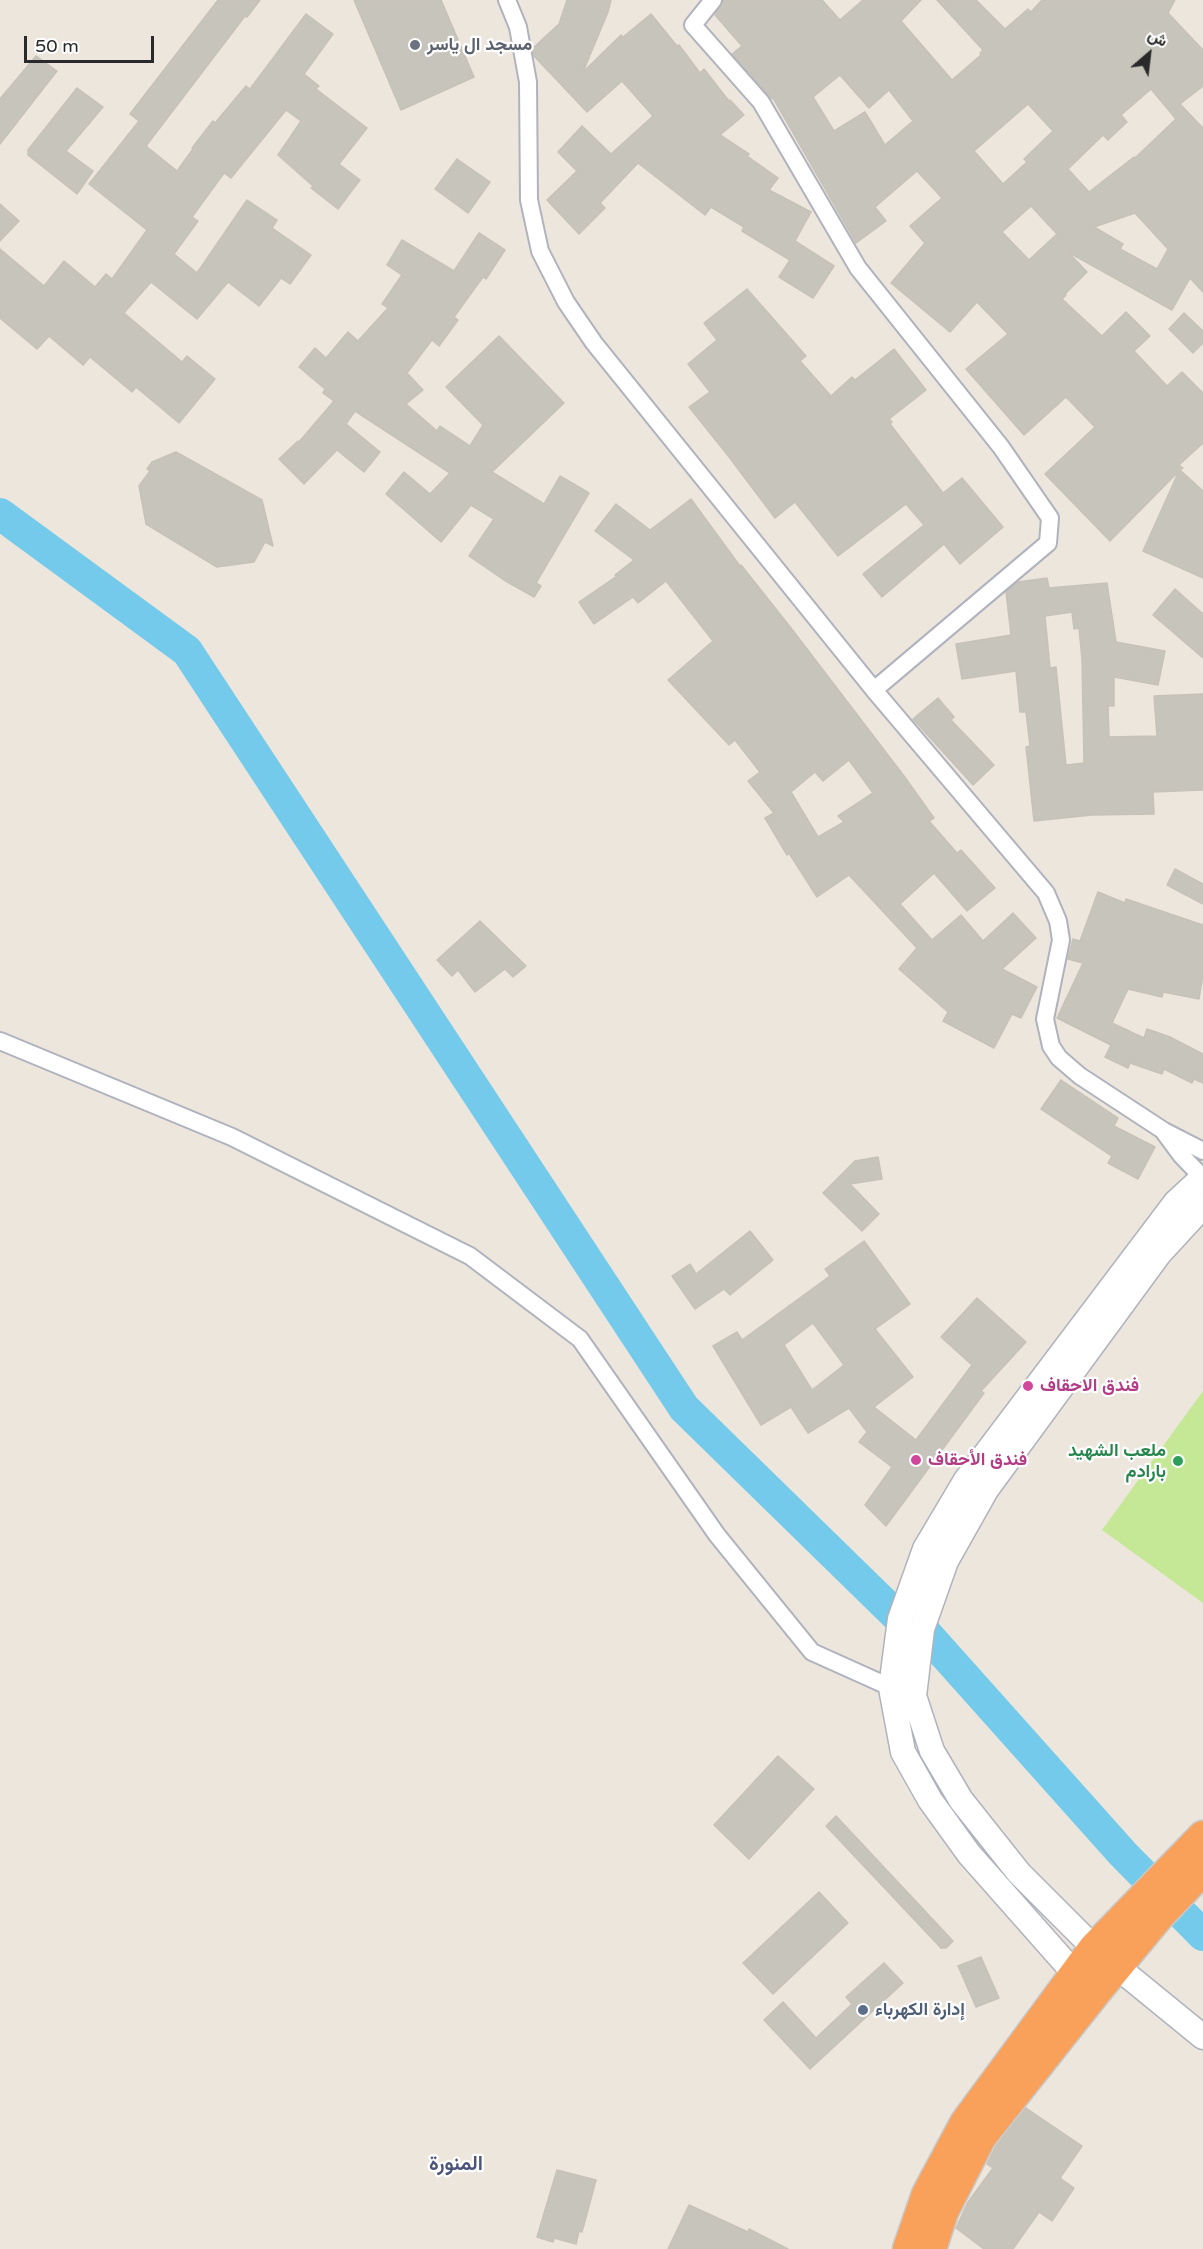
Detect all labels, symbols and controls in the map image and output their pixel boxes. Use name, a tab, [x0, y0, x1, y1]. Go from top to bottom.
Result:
scale bar	[27, 24, 158, 62]
north arrow	[1119, 24, 1179, 84]
text: ش	[1144, 25, 1171, 51]
place label: مسجد ال ياسر	[427, 34, 532, 56]
text: 50 m	[35, 35, 79, 57]
marker: مسجد ال ياسر	[408, 38, 422, 52]
place label: فندق الاحقاف	[1040, 1375, 1139, 1397]
marker: فندق الاحقاف	[1021, 1379, 1035, 1393]
place label: ملعب الشهيد بارادم	[1068, 1440, 1166, 1482]
place label: فندق الأحقاف	[928, 1449, 1027, 1471]
marker: فندق الأحقاف	[909, 1453, 923, 1467]
marker: ملعب الشهيد بارادم	[1171, 1454, 1185, 1468]
place label: إدارة الكهرباء	[875, 1999, 965, 2021]
marker: إدارة الكهرباء	[856, 2003, 870, 2017]
district label: المنورة	[429, 2153, 483, 2177]

